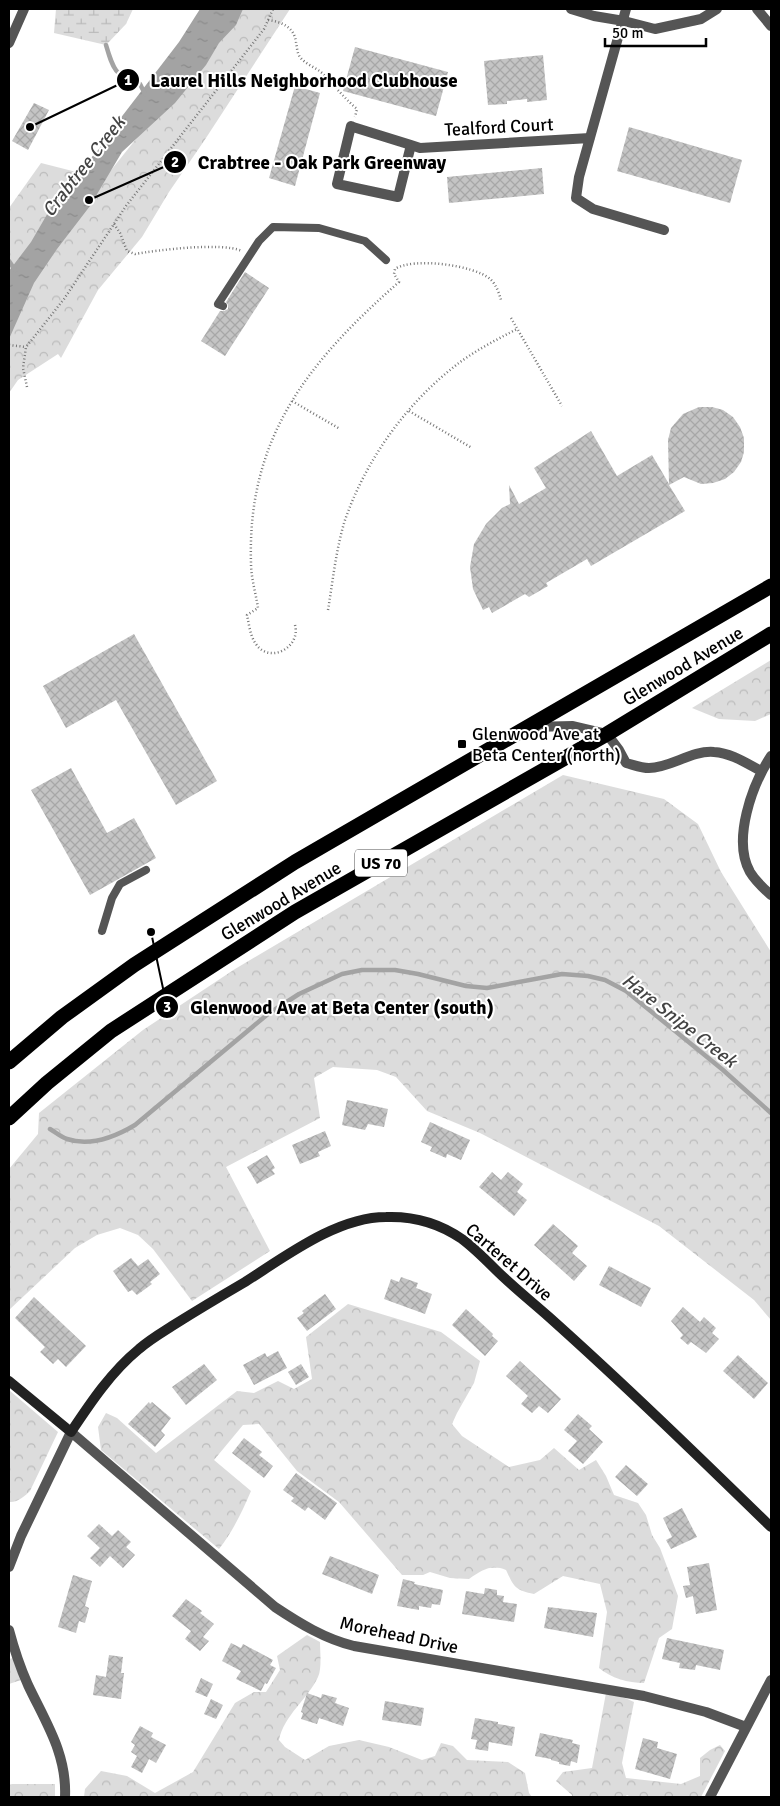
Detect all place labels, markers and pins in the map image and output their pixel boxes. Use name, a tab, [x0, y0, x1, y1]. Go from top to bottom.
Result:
callout: Laurel Hills Neighborhood Clubhouse	[115, 63, 468, 97]
callout: Crabtree - Oak Park Greenway	[163, 145, 456, 179]
place label: Glenwood Ave at Beta Center (north)	[472, 723, 621, 766]
marker: Glenwood Ave at Beta Center (north)	[456, 738, 468, 750]
callout: Glenwood Ave at Beta Center (south)	[155, 990, 503, 1024]

